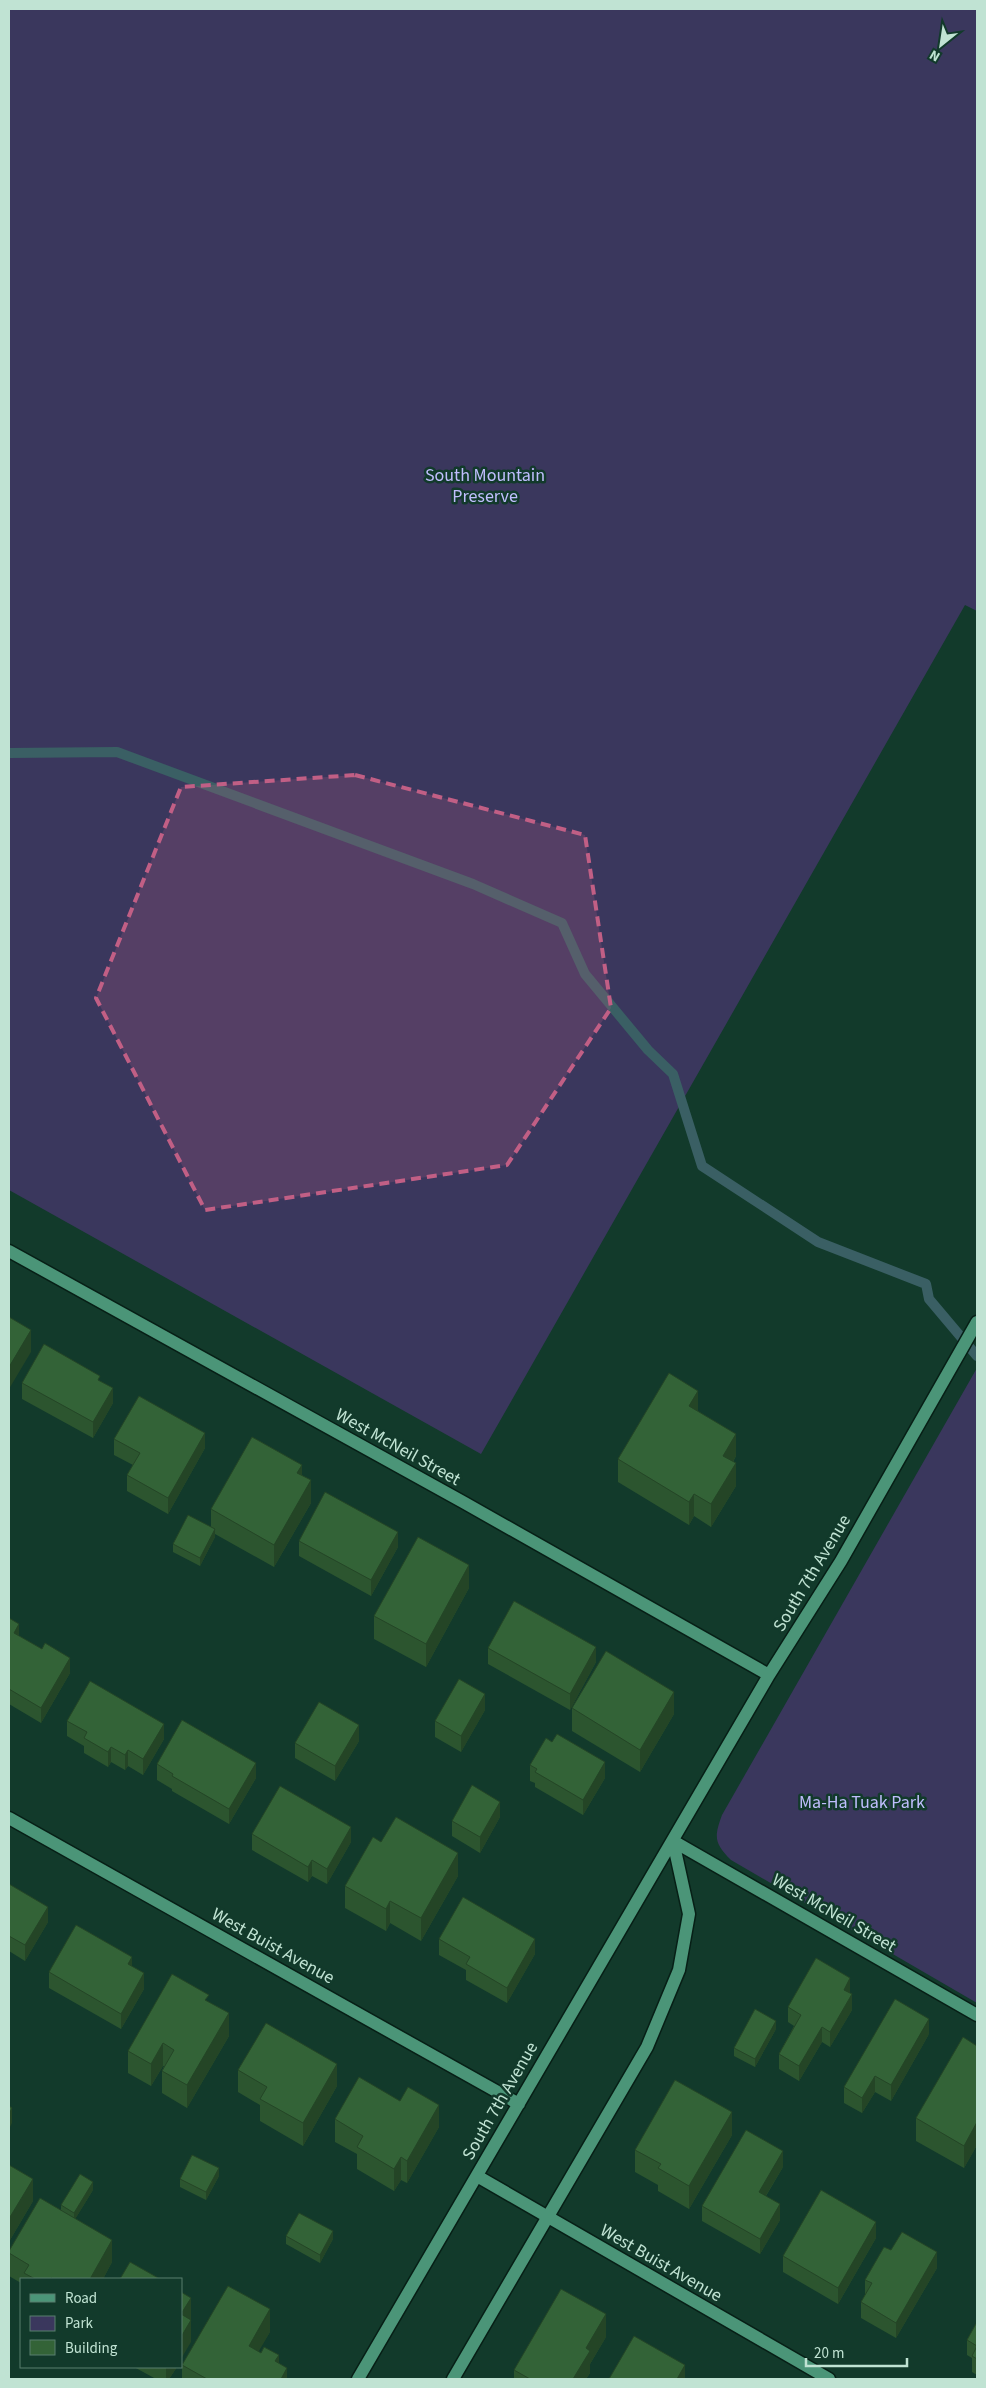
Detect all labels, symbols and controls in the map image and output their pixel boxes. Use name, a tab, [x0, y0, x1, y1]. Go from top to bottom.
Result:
north arrow	[916, 20, 966, 70]
text: N	[926, 44, 944, 66]
park label: South Mountain Preserve	[425, 463, 545, 509]
street label: West McNeil Street	[331, 1402, 465, 1492]
street label: South 7th Avenue	[767, 1510, 857, 1636]
park label: Ma-Ha Tuak Park	[799, 1790, 925, 1815]
street label: West McNeil Street	[767, 1867, 901, 1959]
street label: West Buist Avenue	[207, 1902, 339, 1990]
street label: South 7th Avenue	[456, 2037, 544, 2165]
street label: West Buist Avenue	[595, 2218, 727, 2308]
legend	[20, 2278, 182, 2368]
text: Road	[65, 2288, 97, 2309]
text: Park	[65, 2313, 94, 2334]
scale bar	[806, 2336, 907, 2368]
text: Building	[65, 2338, 118, 2359]
text: 20 m	[814, 2343, 844, 2364]

